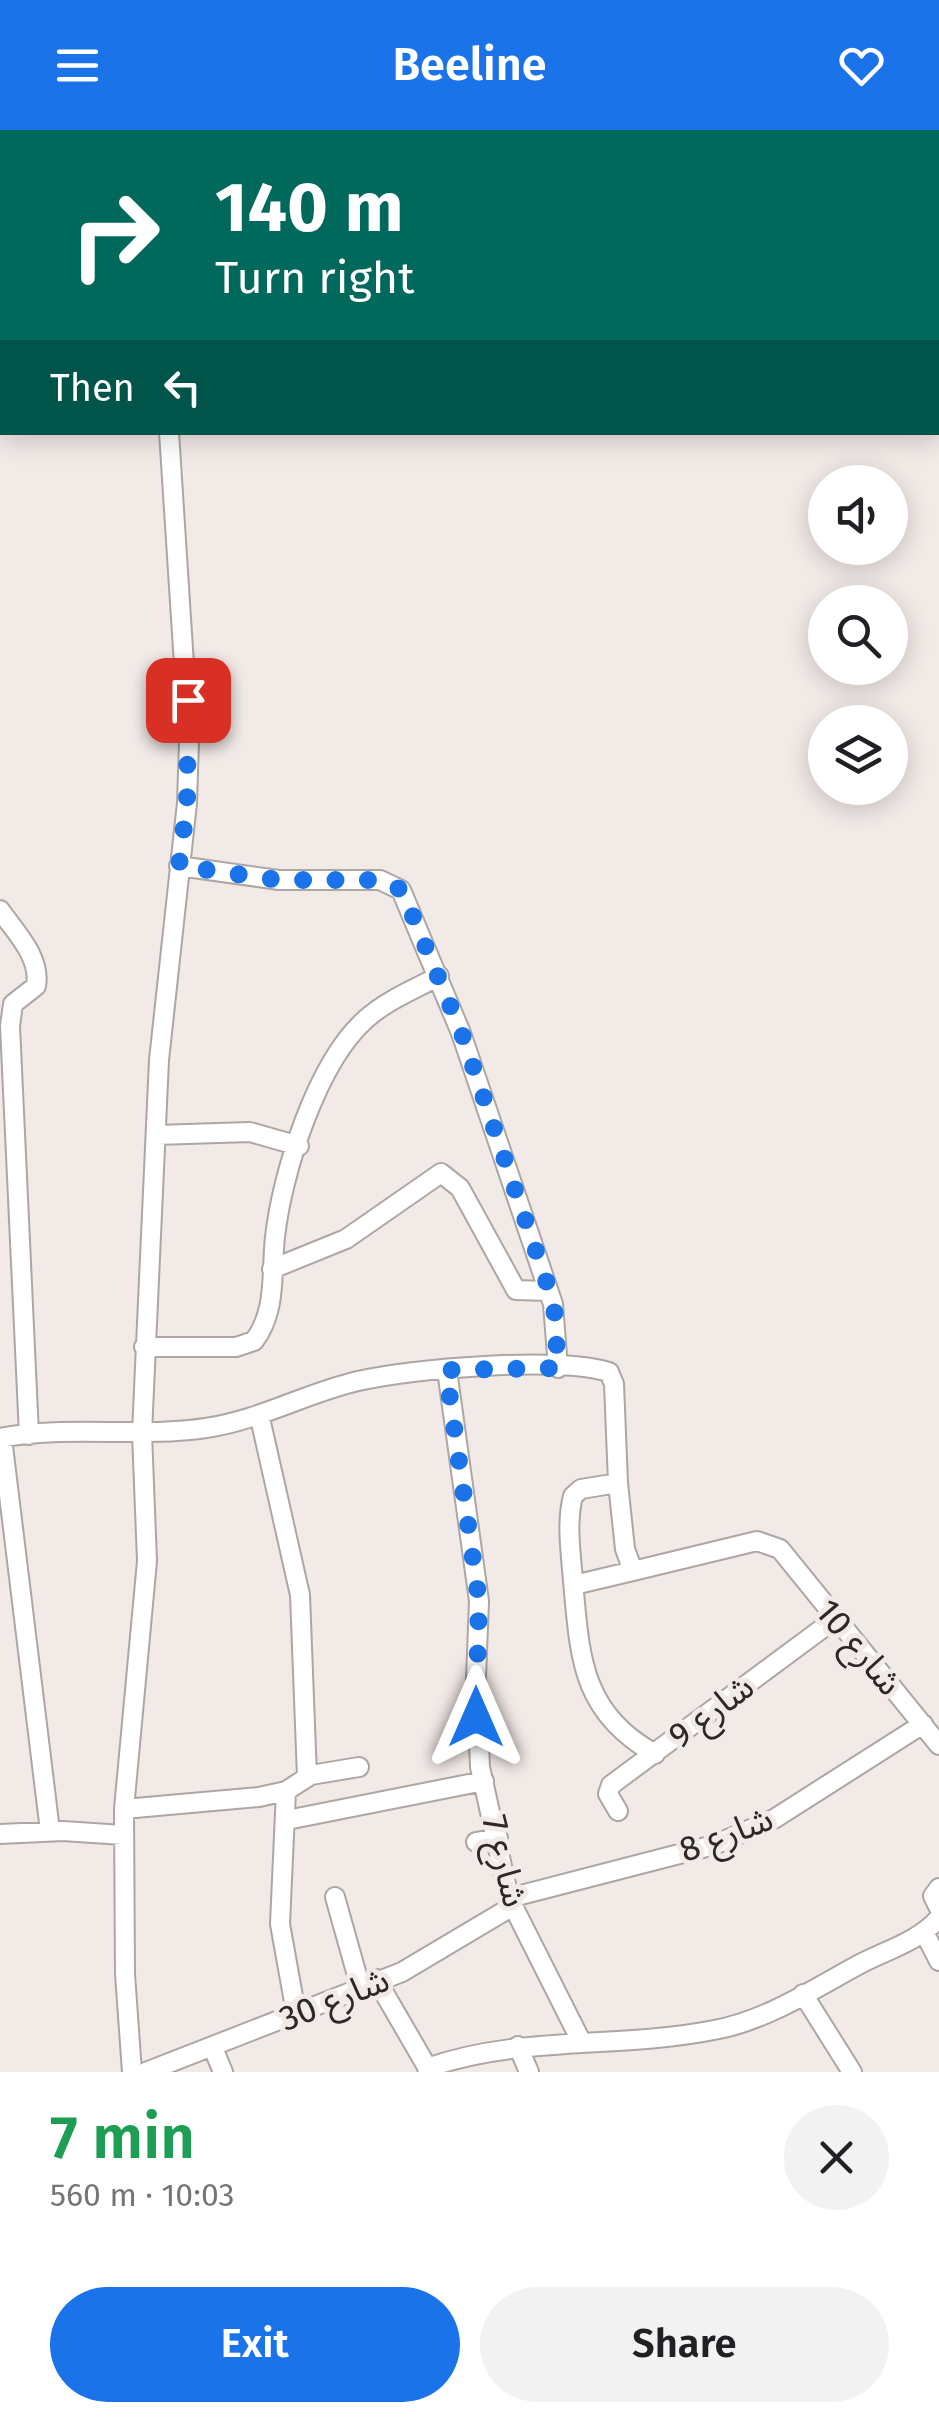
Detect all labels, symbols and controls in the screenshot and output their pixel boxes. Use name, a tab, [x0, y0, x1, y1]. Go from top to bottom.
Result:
icon: menu	[50, 38, 105, 93]
text: Beeline	[392, 38, 547, 92]
icon: heart	[834, 38, 889, 93]
text: 140 m	[215, 166, 404, 250]
icon: right	[50, 170, 180, 300]
text: Turn right	[215, 251, 414, 305]
icon: left	[155, 360, 210, 415]
text: Then	[50, 365, 135, 411]
map controls	[808, 465, 908, 805]
button: sound	[808, 465, 908, 565]
button: search	[808, 585, 908, 685]
pin	[146, 658, 231, 743]
icon: arrive	[161, 673, 216, 728]
button: layers	[808, 705, 908, 805]
street label: شارع 10	[803, 1591, 911, 1707]
position arrow	[424, 1665, 528, 1769]
street label: شارع 9	[660, 1665, 765, 1761]
street label: شارع 8	[673, 1797, 781, 1876]
street label: شارع 7	[469, 1811, 537, 1912]
street label: شارع 30	[273, 1958, 397, 2045]
text: 7 min	[50, 2102, 195, 2174]
button: close	[784, 2105, 889, 2210]
text: 560 m · 10:03	[50, 2176, 234, 2214]
button: Exit	[50, 2287, 460, 2402]
button: Share	[480, 2287, 889, 2402]

